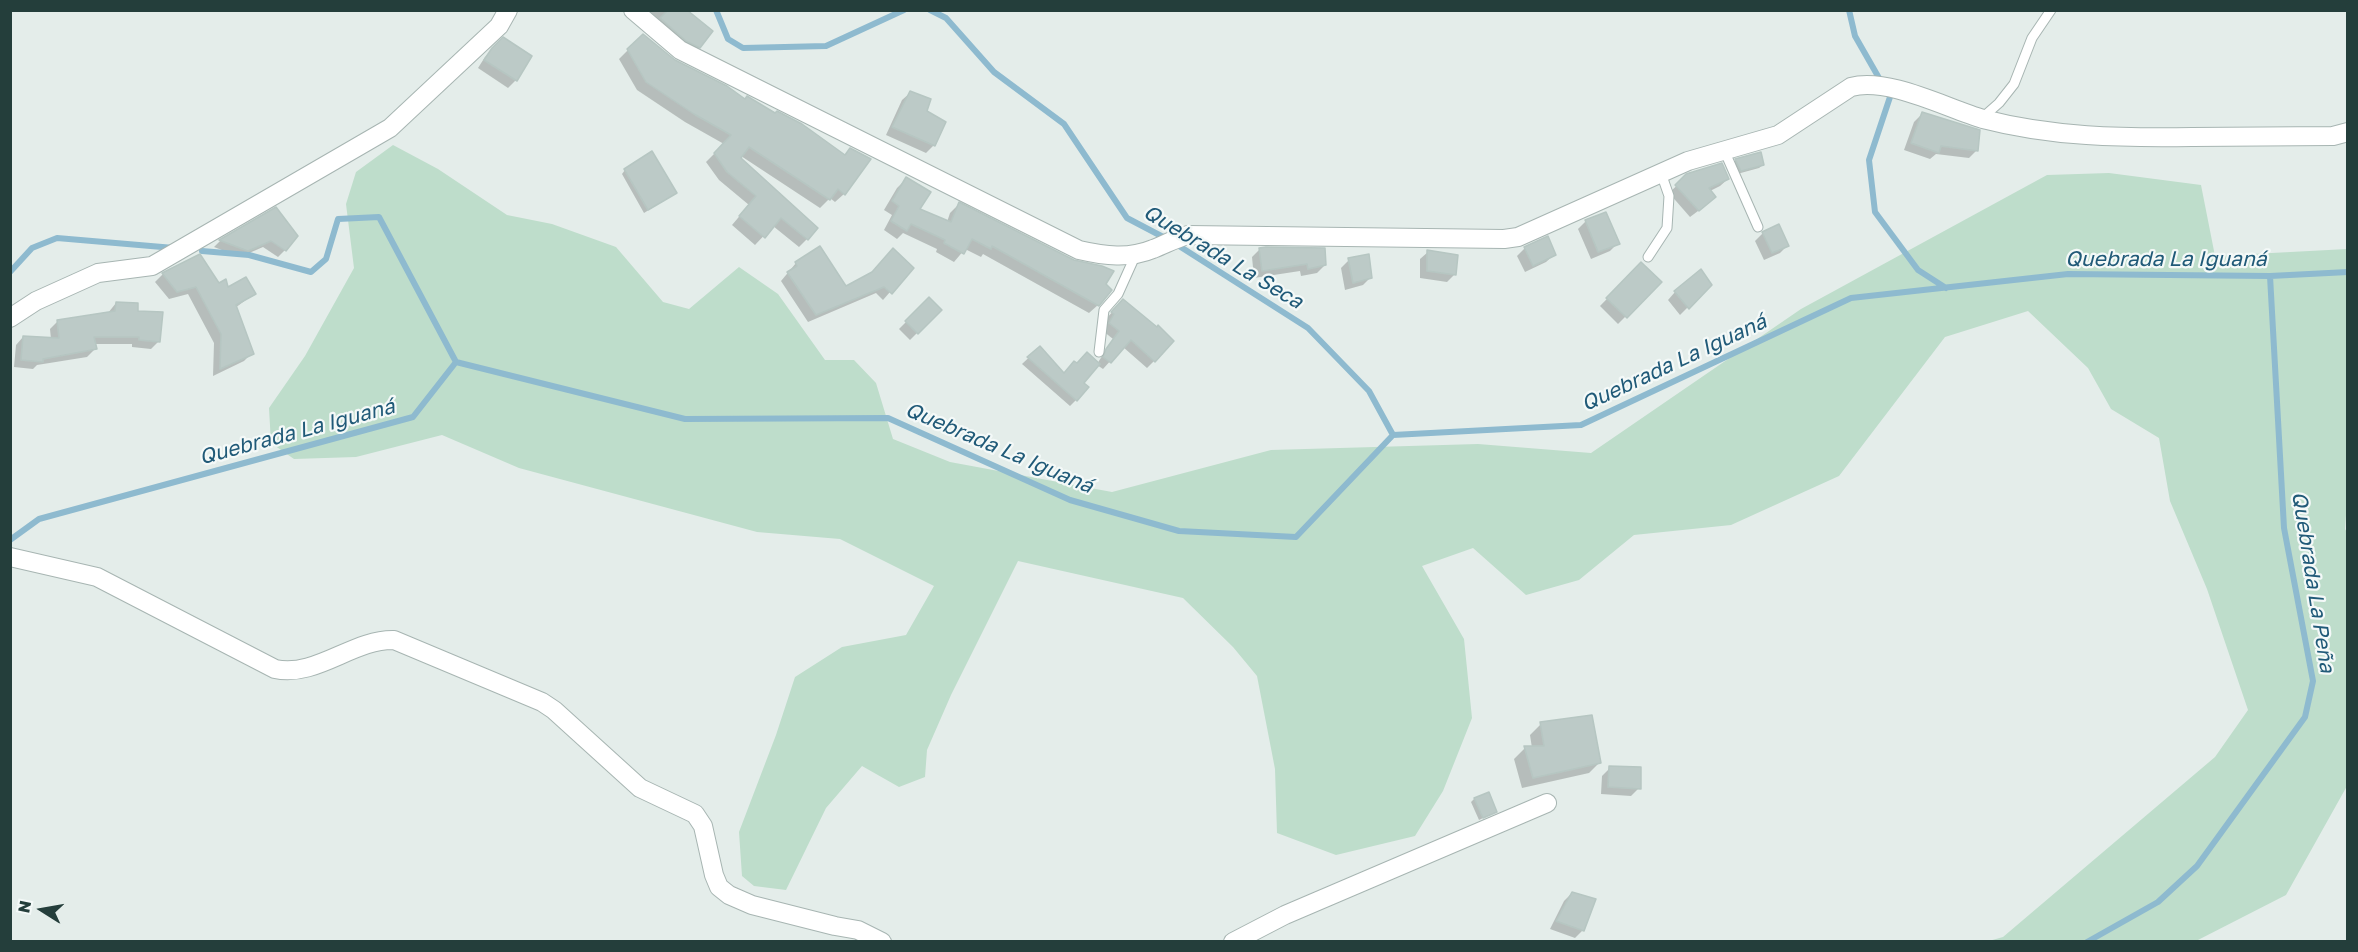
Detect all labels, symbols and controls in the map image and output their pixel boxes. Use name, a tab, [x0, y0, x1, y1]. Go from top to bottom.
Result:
water label: Quebrada La Seca	[1139, 199, 1307, 315]
water label: Quebrada La Iguaná	[2065, 246, 2267, 272]
water label: Quebrada La Iguaná	[1577, 309, 1771, 417]
water label: Quebrada La Iguaná	[196, 394, 398, 470]
water label: Quebrada La Iguaná	[901, 397, 1097, 499]
water label: Quebrada La Peña	[2286, 490, 2340, 674]
north arrow	[12, 880, 72, 940]
text: N	[13, 899, 35, 914]

